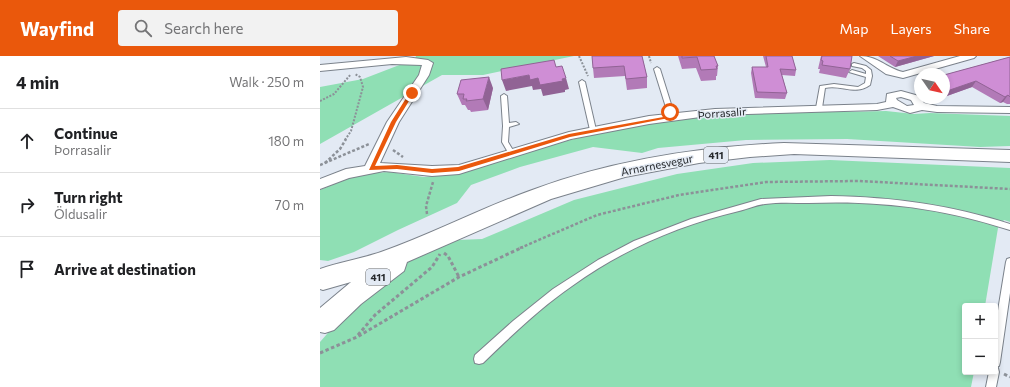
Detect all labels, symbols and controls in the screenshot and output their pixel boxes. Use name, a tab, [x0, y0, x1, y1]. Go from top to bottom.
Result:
search box	[118, 10, 398, 46]
text: Wayfind	[20, 17, 94, 40]
icon: search	[132, 17, 154, 39]
text: Search here	[164, 19, 244, 37]
text: Map	[840, 20, 868, 37]
text: Layers	[890, 20, 932, 37]
text: Share	[954, 20, 990, 37]
north arrow	[914, 68, 950, 104]
text: 4 min	[16, 72, 59, 93]
text: Walk · 250 m	[229, 74, 304, 90]
route end	[403, 84, 421, 102]
route start	[661, 103, 679, 121]
street label: Þorrasalir	[697, 104, 747, 121]
text: Continue	[54, 124, 118, 142]
icon: ahead	[16, 130, 38, 152]
text: 180 m	[268, 133, 304, 149]
text: Þorrasalir	[54, 142, 112, 158]
road number: 411	[704, 147, 728, 163]
street label: Arnarnesvegur	[620, 151, 695, 178]
text: Turn right	[54, 188, 123, 206]
icon: right	[16, 194, 38, 216]
text: 70 m	[275, 197, 304, 213]
text: Öldusalir	[54, 206, 107, 222]
icon: arrive	[16, 258, 38, 280]
text: Arrive at destination	[54, 260, 196, 278]
road number: 411	[366, 269, 390, 285]
map controls	[962, 303, 998, 375]
button: +	[962, 303, 998, 339]
button: −	[962, 339, 998, 375]

